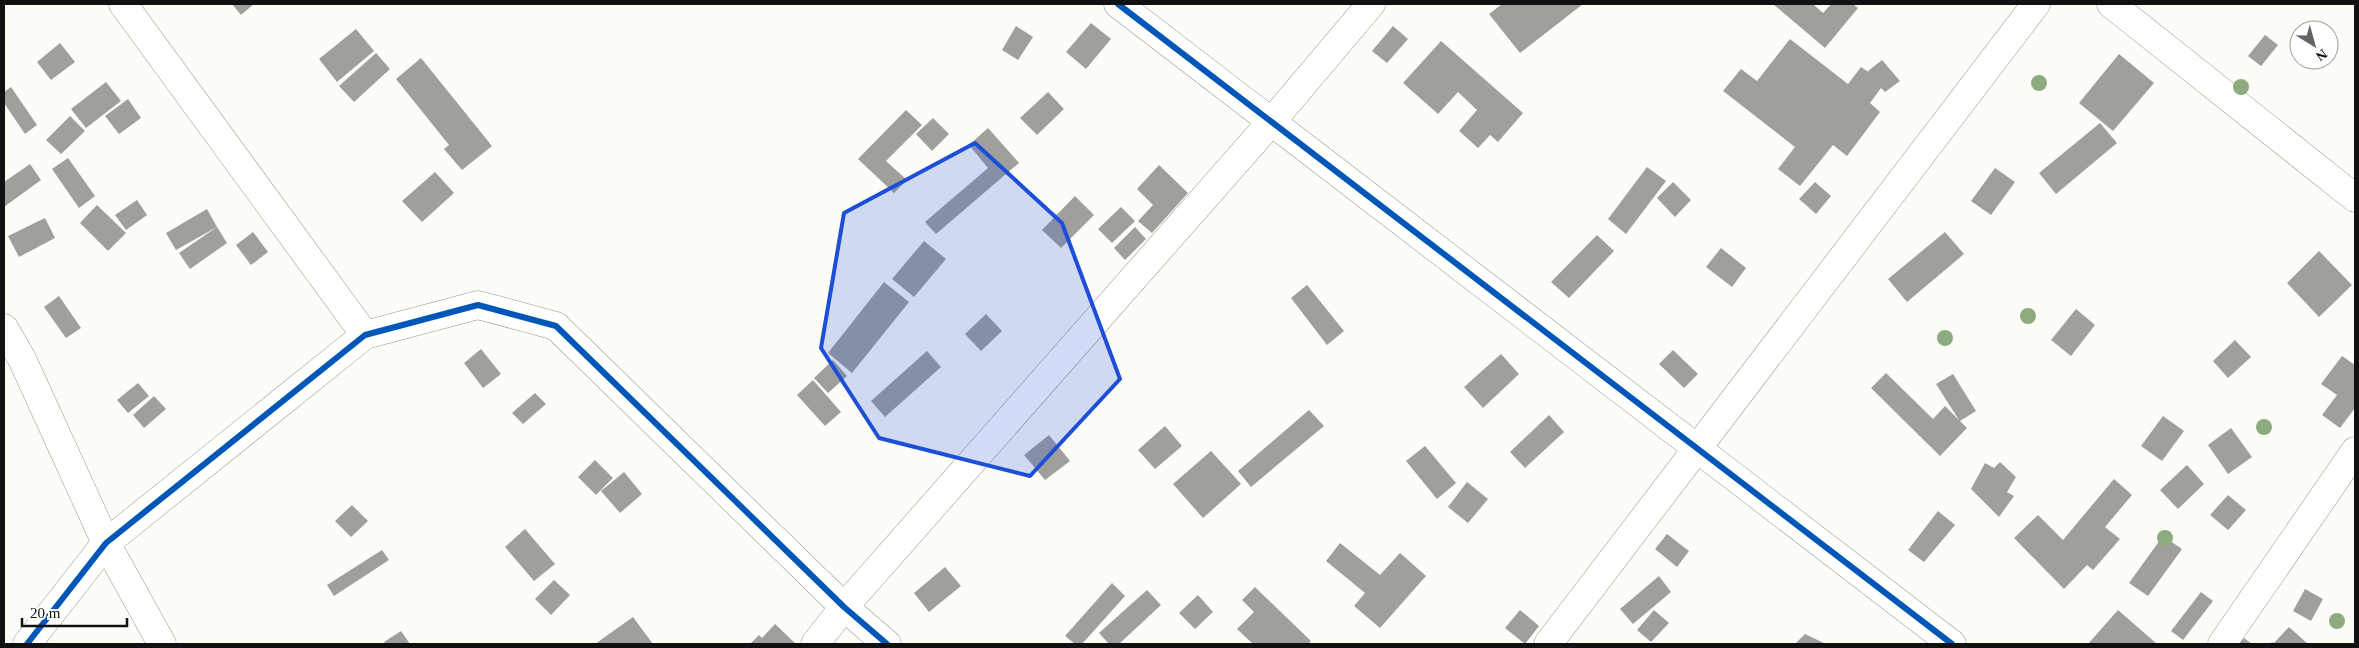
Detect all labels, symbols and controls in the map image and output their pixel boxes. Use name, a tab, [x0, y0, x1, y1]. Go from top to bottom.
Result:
north arrow	[2289, 20, 2339, 70]
text: N	[2313, 46, 2330, 64]
scale bar	[22, 596, 128, 628]
text: 20 m	[30, 605, 61, 621]

